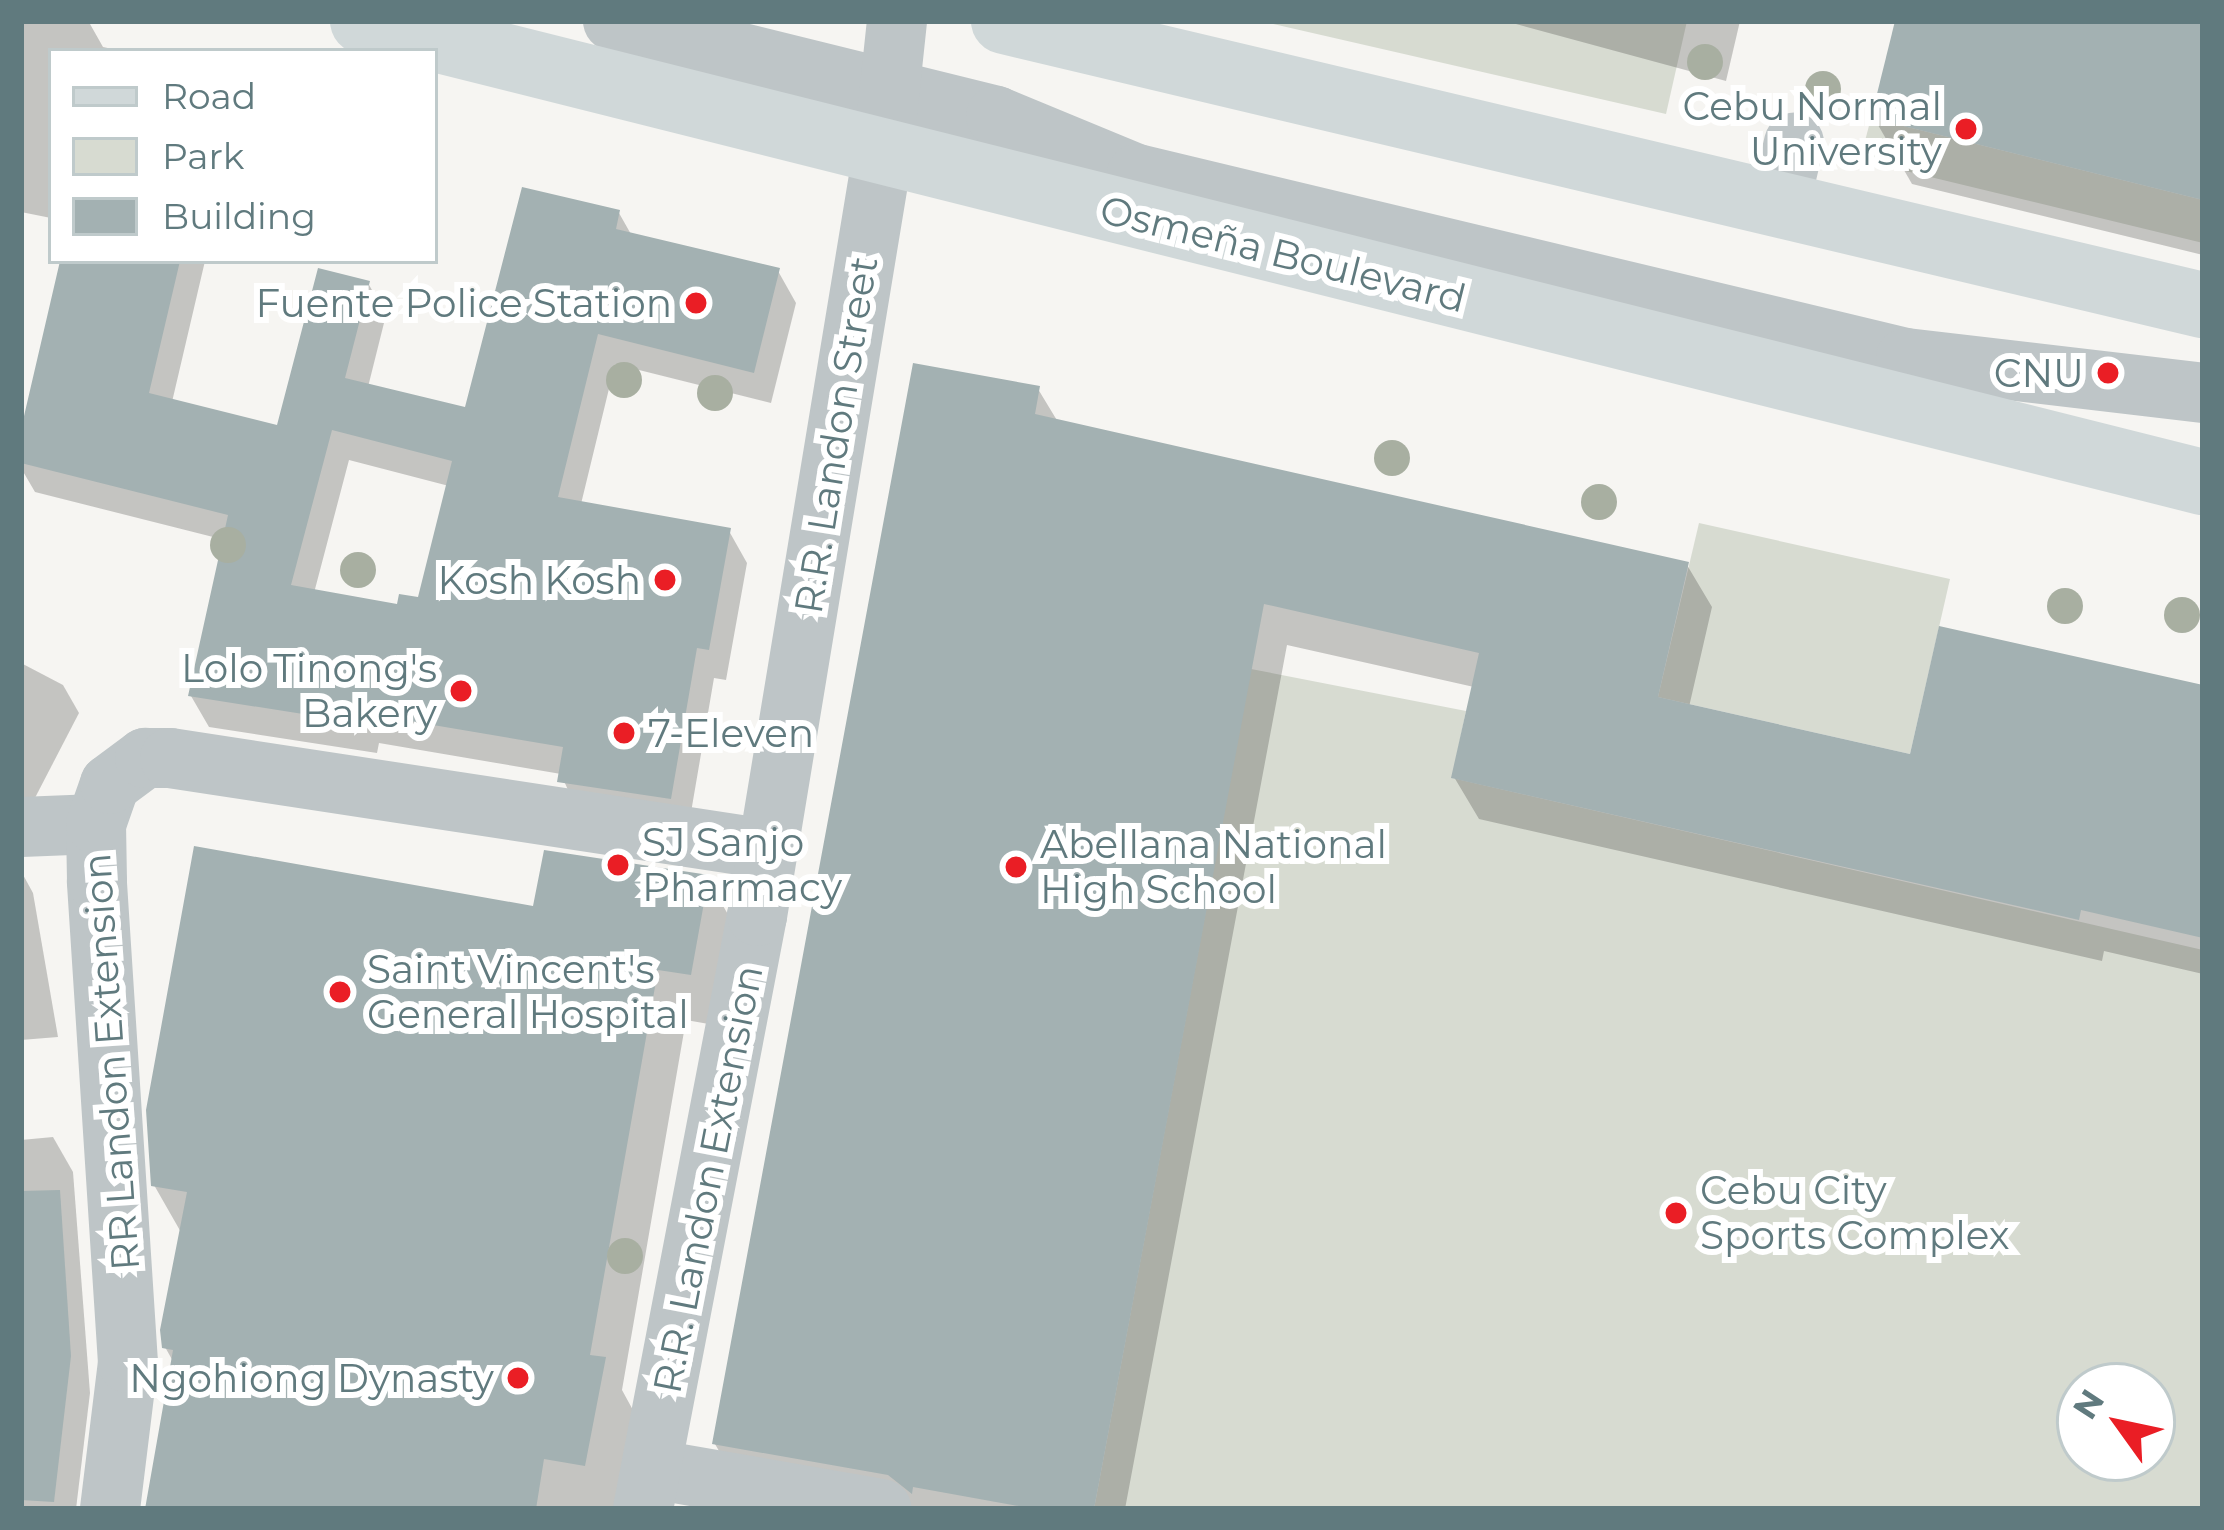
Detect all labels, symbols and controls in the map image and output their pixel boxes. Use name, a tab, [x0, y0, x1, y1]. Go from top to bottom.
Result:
legend	[48, 48, 438, 264]
text: Road	[162, 74, 256, 118]
place label: Cebu Normal University	[1682, 84, 1942, 175]
marker: Cebu Normal University	[1953, 116, 1979, 142]
text: Park	[162, 134, 244, 178]
street label: Osmeña Boulevard	[1095, 186, 1471, 322]
text: Building	[162, 194, 316, 238]
street label: R.R. Landon Street	[785, 253, 887, 617]
place label: Fuente Police Station	[255, 280, 672, 326]
marker: Fuente Police Station	[683, 290, 709, 316]
place label: CNU	[1994, 350, 2084, 396]
marker: CNU	[2095, 360, 2121, 386]
place label: Kosh Kosh	[437, 557, 641, 603]
marker: Kosh Kosh	[652, 567, 678, 593]
place label: Lolo Tinong's Bakery	[181, 646, 437, 737]
marker: Lolo Tinong's Bakery	[448, 678, 474, 704]
place label: 7-Eleven	[648, 710, 814, 756]
marker: 7-Eleven	[611, 720, 637, 746]
place label: SJ Sanjo Pharmacy	[642, 820, 842, 911]
place label: Abellana National High School	[1040, 822, 1387, 913]
street label: RR Landon Extension	[73, 852, 149, 1272]
marker: SJ Sanjo Pharmacy	[605, 852, 631, 878]
marker: Abellana National High School	[1003, 854, 1029, 880]
place label: Saint Vincent's General Hospital	[367, 947, 689, 1038]
street label: R.R. Landon Extension	[644, 961, 772, 1397]
marker: Saint Vincent's General Hospital	[324, 976, 356, 1008]
place label: Cebu City Sports Complex	[1700, 1168, 2010, 1259]
marker: Cebu City Sports Complex	[1663, 1200, 1689, 1226]
place label: Ngohiong Dynasty	[129, 1355, 494, 1401]
north arrow	[2056, 1362, 2176, 1482]
marker: Ngohiong Dynasty	[505, 1365, 531, 1391]
text: N	[2064, 1382, 2112, 1426]

